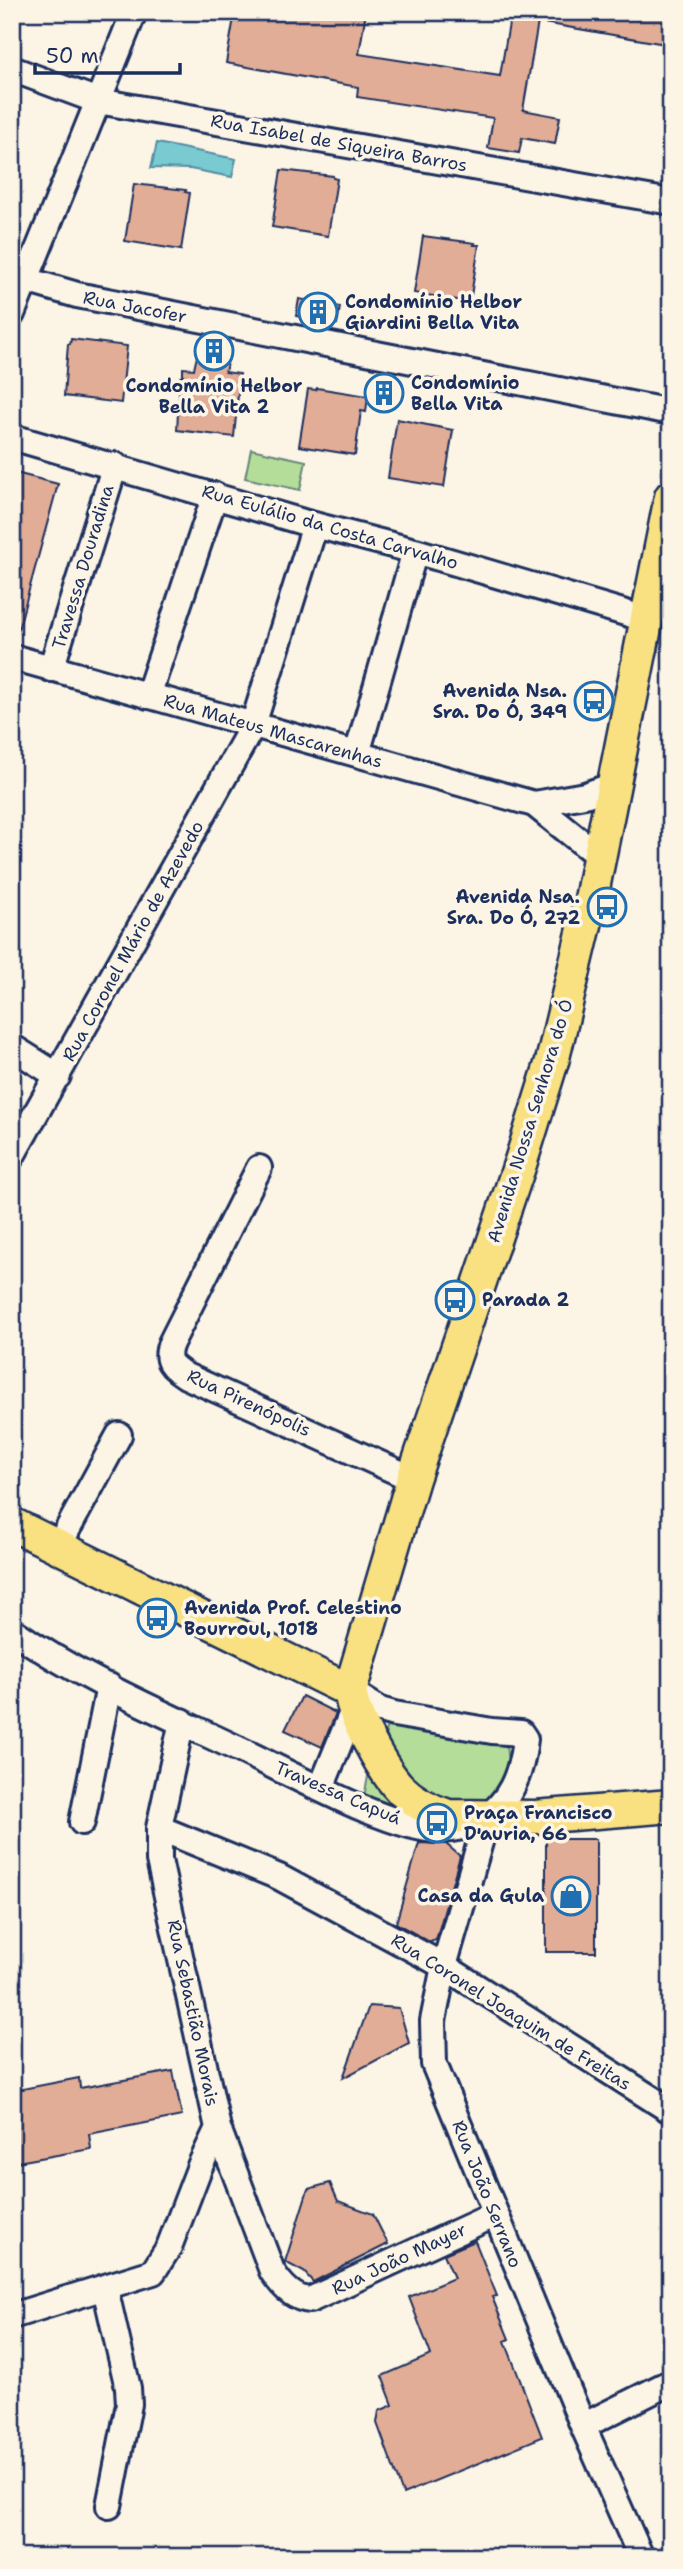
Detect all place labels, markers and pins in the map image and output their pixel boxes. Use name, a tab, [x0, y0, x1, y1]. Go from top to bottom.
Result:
place label: Condomínio Helbor Giardini Bella Vita	[345, 290, 522, 335]
building icon: Condomínio Helbor Giardini Bella Vita	[297, 291, 339, 333]
building icon: Condomínio Helbor Bella Vita 2	[193, 330, 235, 372]
place label: Condomínio Bella Vita	[411, 371, 520, 416]
building icon: Condomínio Bella Vita	[363, 372, 405, 414]
place label: Condomínio Helbor Bella Vita 2	[125, 374, 303, 419]
place label: Avenida Nsa. Sra. Do Ó, 349	[433, 679, 567, 724]
bus stop icon: Avenida Nsa. Sra. Do Ó, 349	[573, 680, 615, 722]
place label: Avenida Nsa. Sra. Do Ó, 272	[447, 885, 580, 930]
bus stop icon: Avenida Nsa. Sra. Do Ó, 272	[586, 886, 628, 928]
bus stop icon: Parada 2	[434, 1279, 476, 1321]
place label: Parada 2	[482, 1288, 569, 1312]
place label: Avenida Prof. Celestino Bourroul, 1018	[184, 1596, 402, 1641]
bus stop icon: Avenida Prof. Celestino Bourroul, 1018	[136, 1597, 178, 1639]
place label: Praça Francisco D'auria, 66	[464, 1801, 613, 1846]
bus stop icon: Praça Francisco D'auria, 66	[416, 1802, 458, 1844]
shop icon: Casa da Gula	[550, 1875, 592, 1917]
place label: Casa da Gula	[417, 1884, 545, 1908]

